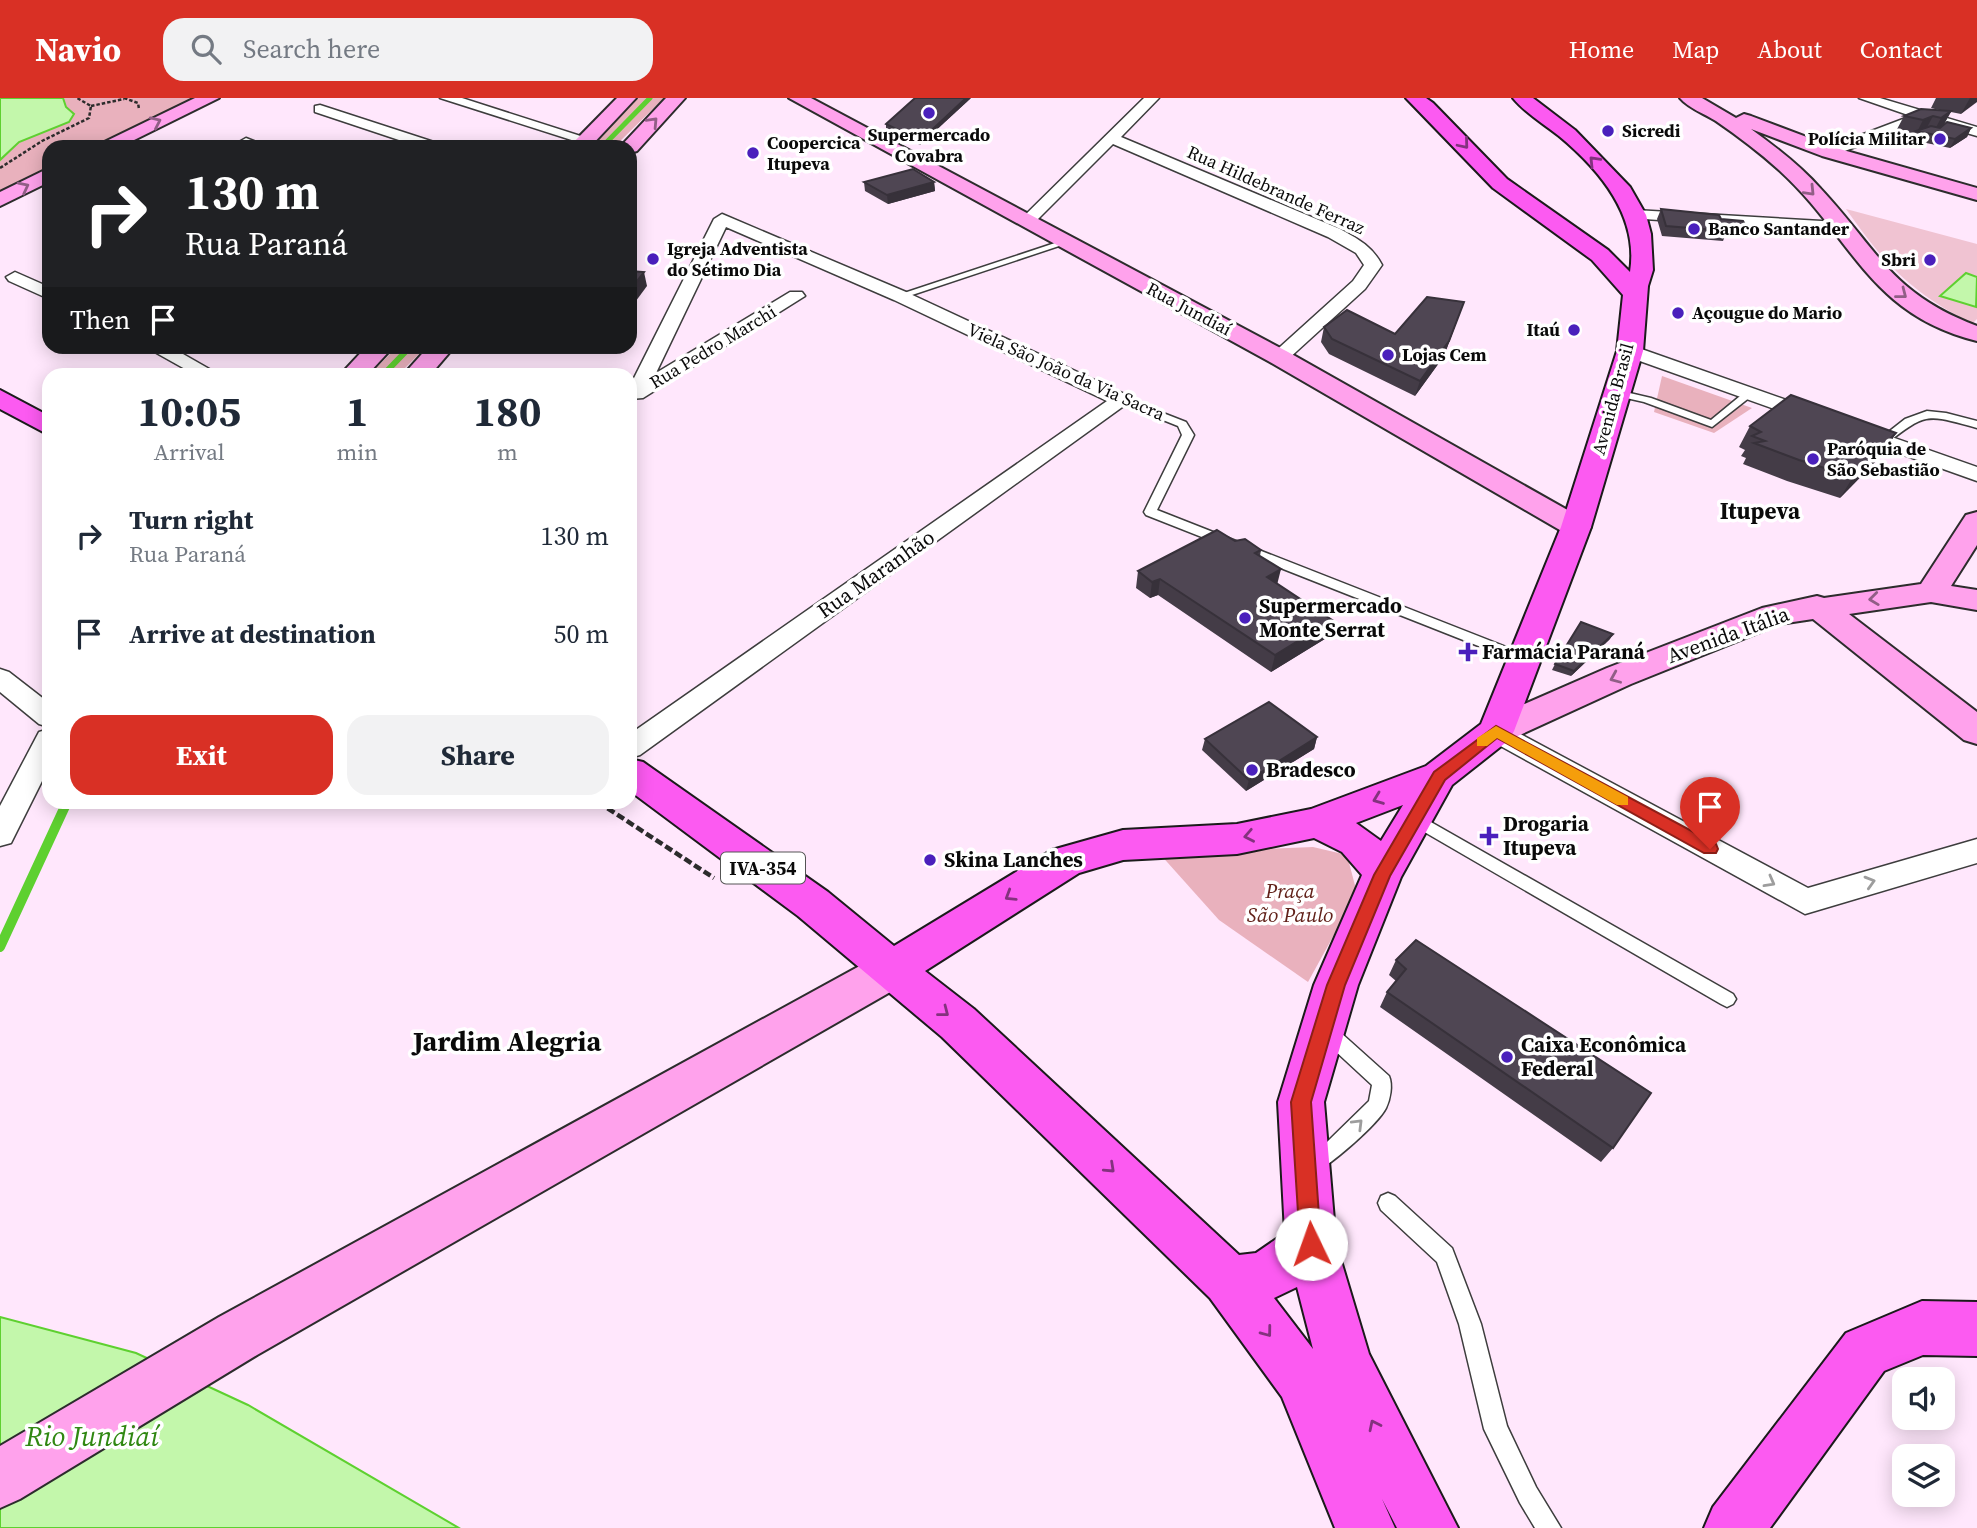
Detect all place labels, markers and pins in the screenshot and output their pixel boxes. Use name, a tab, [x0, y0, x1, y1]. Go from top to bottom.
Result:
marker: Supermercado Covabra	[921, 105, 937, 121]
place label: Sicredi	[1622, 118, 1681, 143]
place label: Supermercado Covabra	[868, 122, 990, 168]
marker: Sicredi	[1600, 123, 1616, 139]
place label: Polícia Militar	[1808, 126, 1927, 151]
place label: Coopercica Itupeva	[767, 130, 861, 176]
marker: Polícia Militar	[1932, 131, 1948, 147]
marker: Coopercica Itupeva	[745, 145, 761, 161]
place label: Banco Santander	[1708, 216, 1850, 241]
marker: Banco Santander	[1686, 221, 1702, 237]
place label: Igreja Adventista do Sétimo Dia	[667, 236, 808, 282]
place label: Sbri	[1881, 247, 1916, 272]
marker: Igreja Adventista do Sétimo Dia	[645, 251, 661, 267]
marker: Sbri	[1922, 252, 1938, 268]
place label: Açougue do Mario	[1692, 300, 1842, 325]
marker: Açougue do Mario	[1670, 305, 1686, 321]
place label: Itaú	[1527, 317, 1560, 342]
marker: Itaú	[1566, 322, 1582, 338]
place label: Lojas Cem	[1402, 342, 1487, 367]
marker: Lojas Cem	[1380, 347, 1396, 363]
place label: Paróquia de São Sebastião	[1827, 436, 1940, 482]
marker: Paróquia de São Sebastião	[1805, 451, 1821, 467]
place label: Supermercado Monte Serrat	[1259, 591, 1402, 644]
marker: Supermercado Monte Serrat	[1237, 610, 1253, 626]
place label: Farmácia Paraná	[1482, 637, 1646, 666]
marker: Farmácia Paraná	[1460, 644, 1476, 660]
place label: Bradesco	[1266, 755, 1356, 784]
marker: Bradesco	[1244, 762, 1260, 778]
pin	[1680, 777, 1740, 849]
place label: Drogaria Itupeva	[1503, 809, 1590, 862]
marker: Drogaria Itupeva	[1481, 828, 1497, 844]
place label: Skina Lanches	[944, 845, 1083, 874]
marker: Skina Lanches	[922, 852, 938, 868]
place label: Caixa Econômica Federal	[1521, 1030, 1687, 1083]
marker: Caixa Econômica Federal	[1499, 1049, 1515, 1065]

